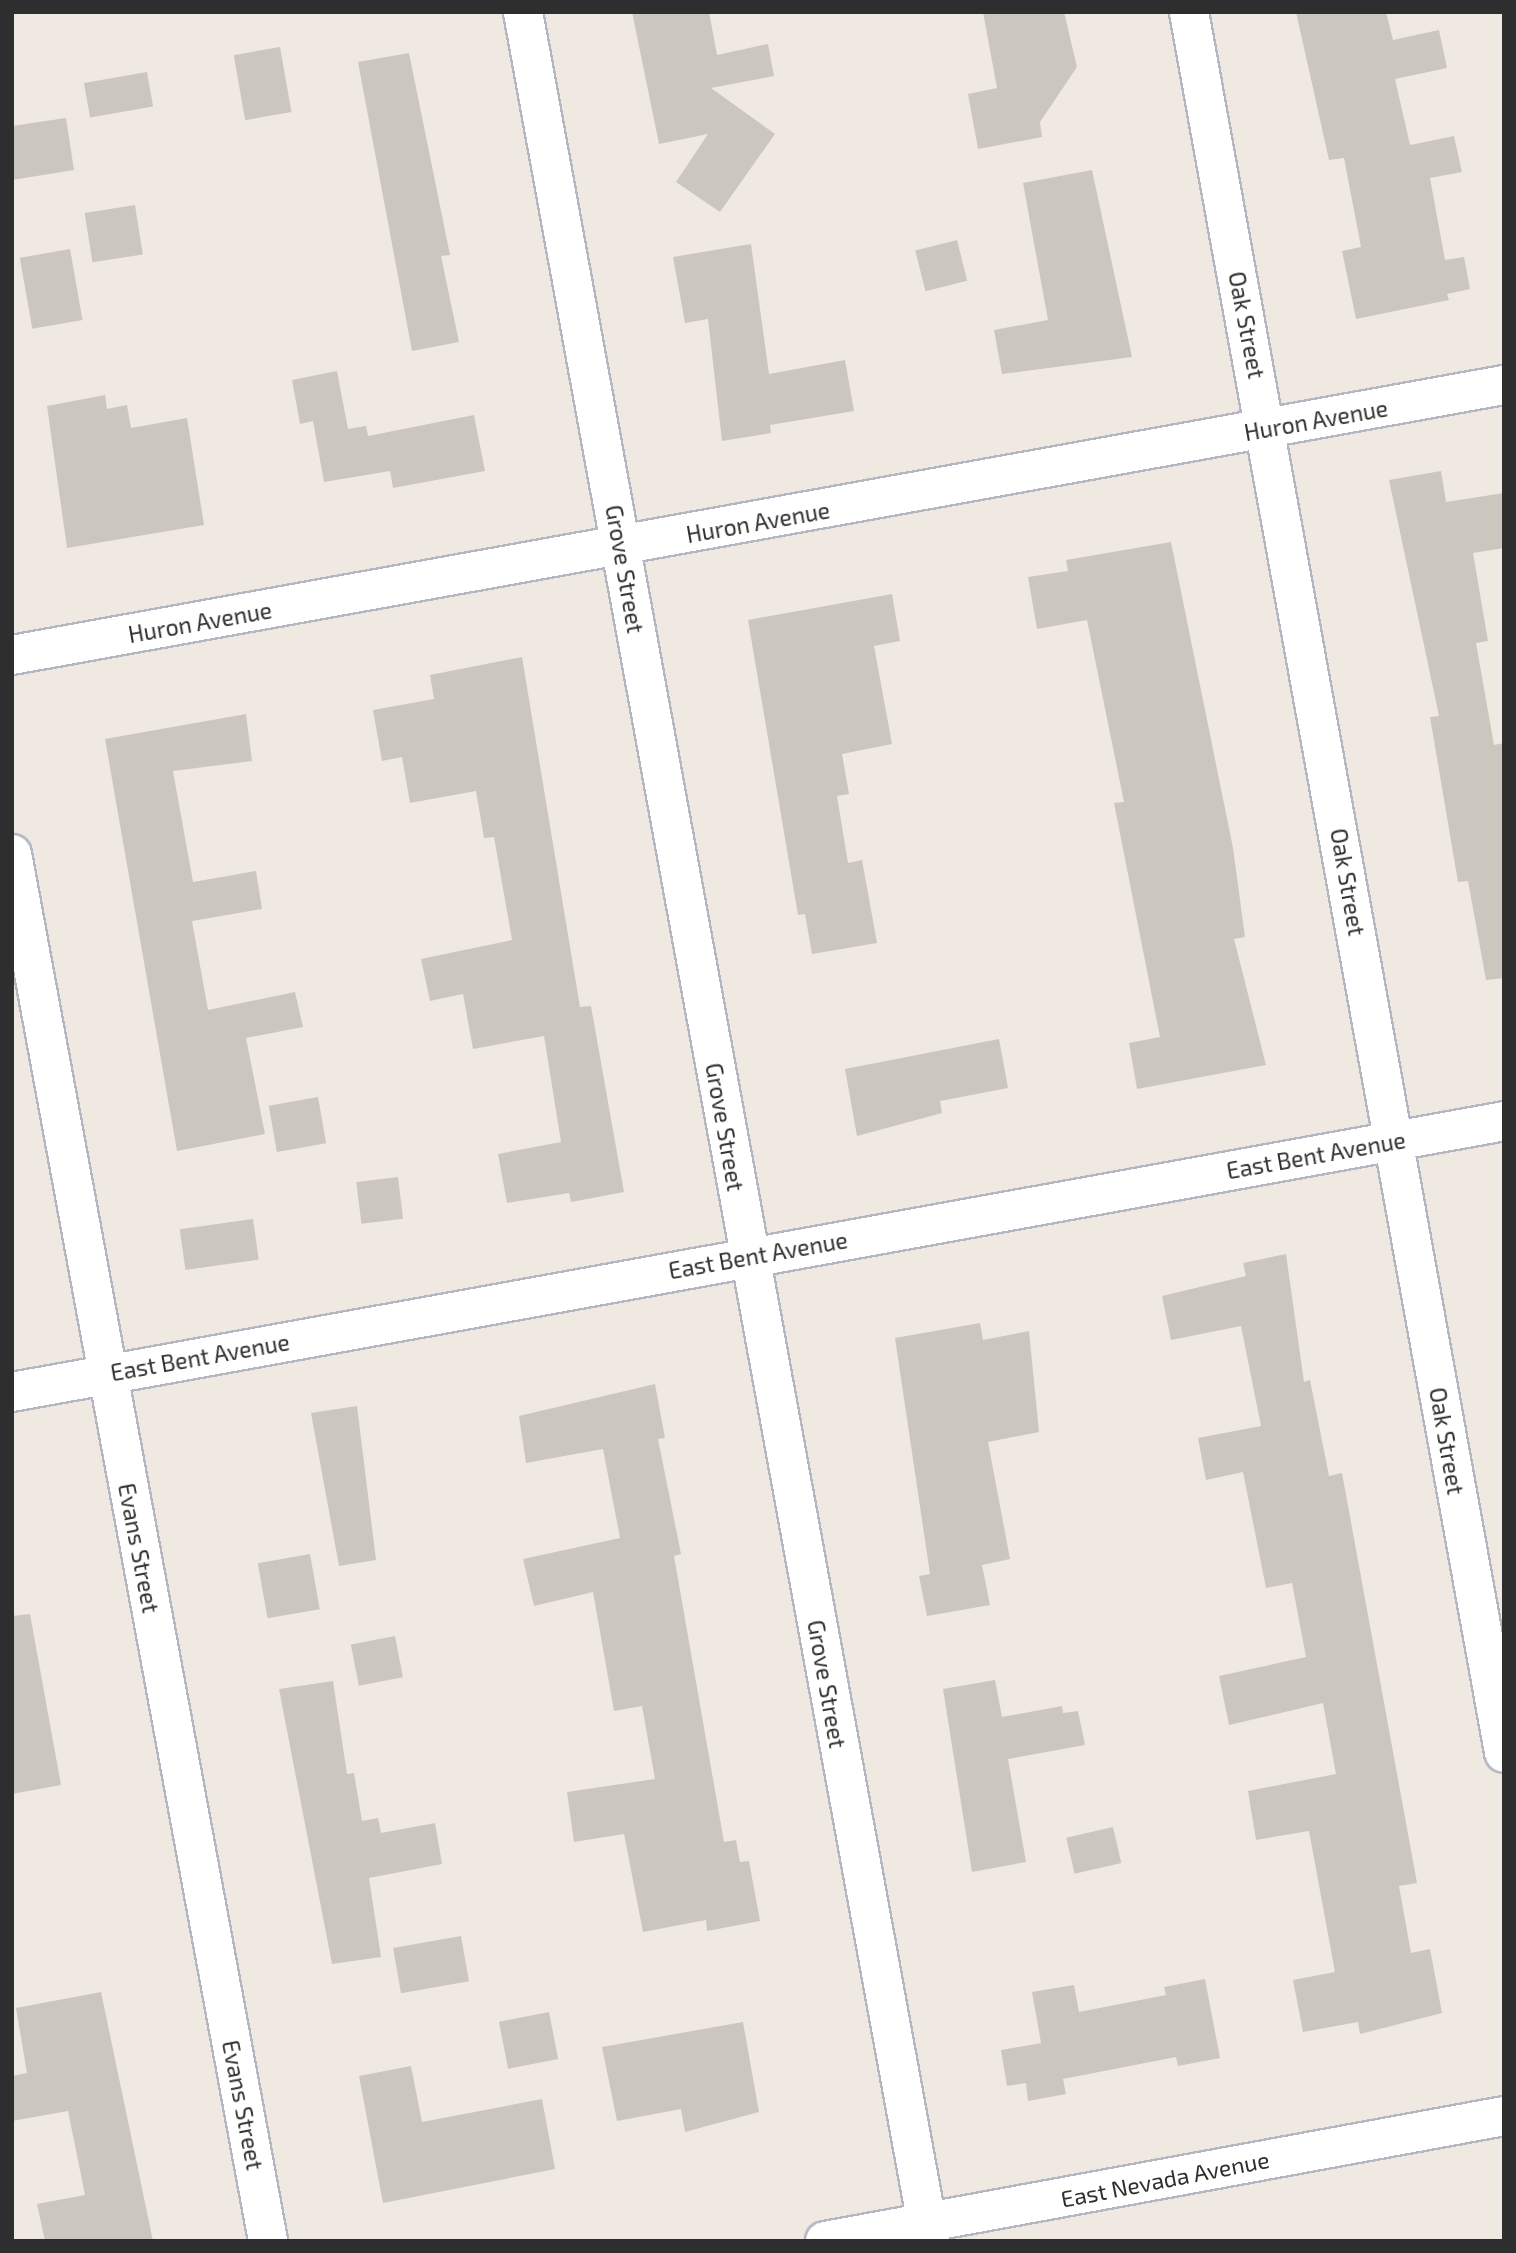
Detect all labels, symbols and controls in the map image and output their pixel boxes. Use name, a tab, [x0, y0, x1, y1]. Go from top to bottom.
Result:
street label: Oak Street	[1223, 269, 1271, 381]
street label: Huron Avenue	[1242, 394, 1390, 446]
street label: Huron Avenue	[684, 496, 832, 548]
street label: Grove Street	[600, 503, 650, 635]
street label: Huron Avenue	[126, 596, 274, 648]
street label: Oak Street	[1325, 826, 1371, 938]
street label: Grove Street	[700, 1061, 750, 1193]
street label: East Bent Avenue	[1224, 1126, 1408, 1184]
street label: East Bent Avenue	[666, 1226, 850, 1284]
street label: East Bent Avenue	[108, 1328, 292, 1386]
street label: Oak Street	[1424, 1385, 1470, 1497]
street label: Evans Street	[113, 1481, 165, 1615]
street label: Grove Street	[802, 1618, 852, 1750]
street label: Evans Street	[217, 2038, 269, 2172]
street label: East Nevada Avenue	[1058, 2145, 1272, 2213]

